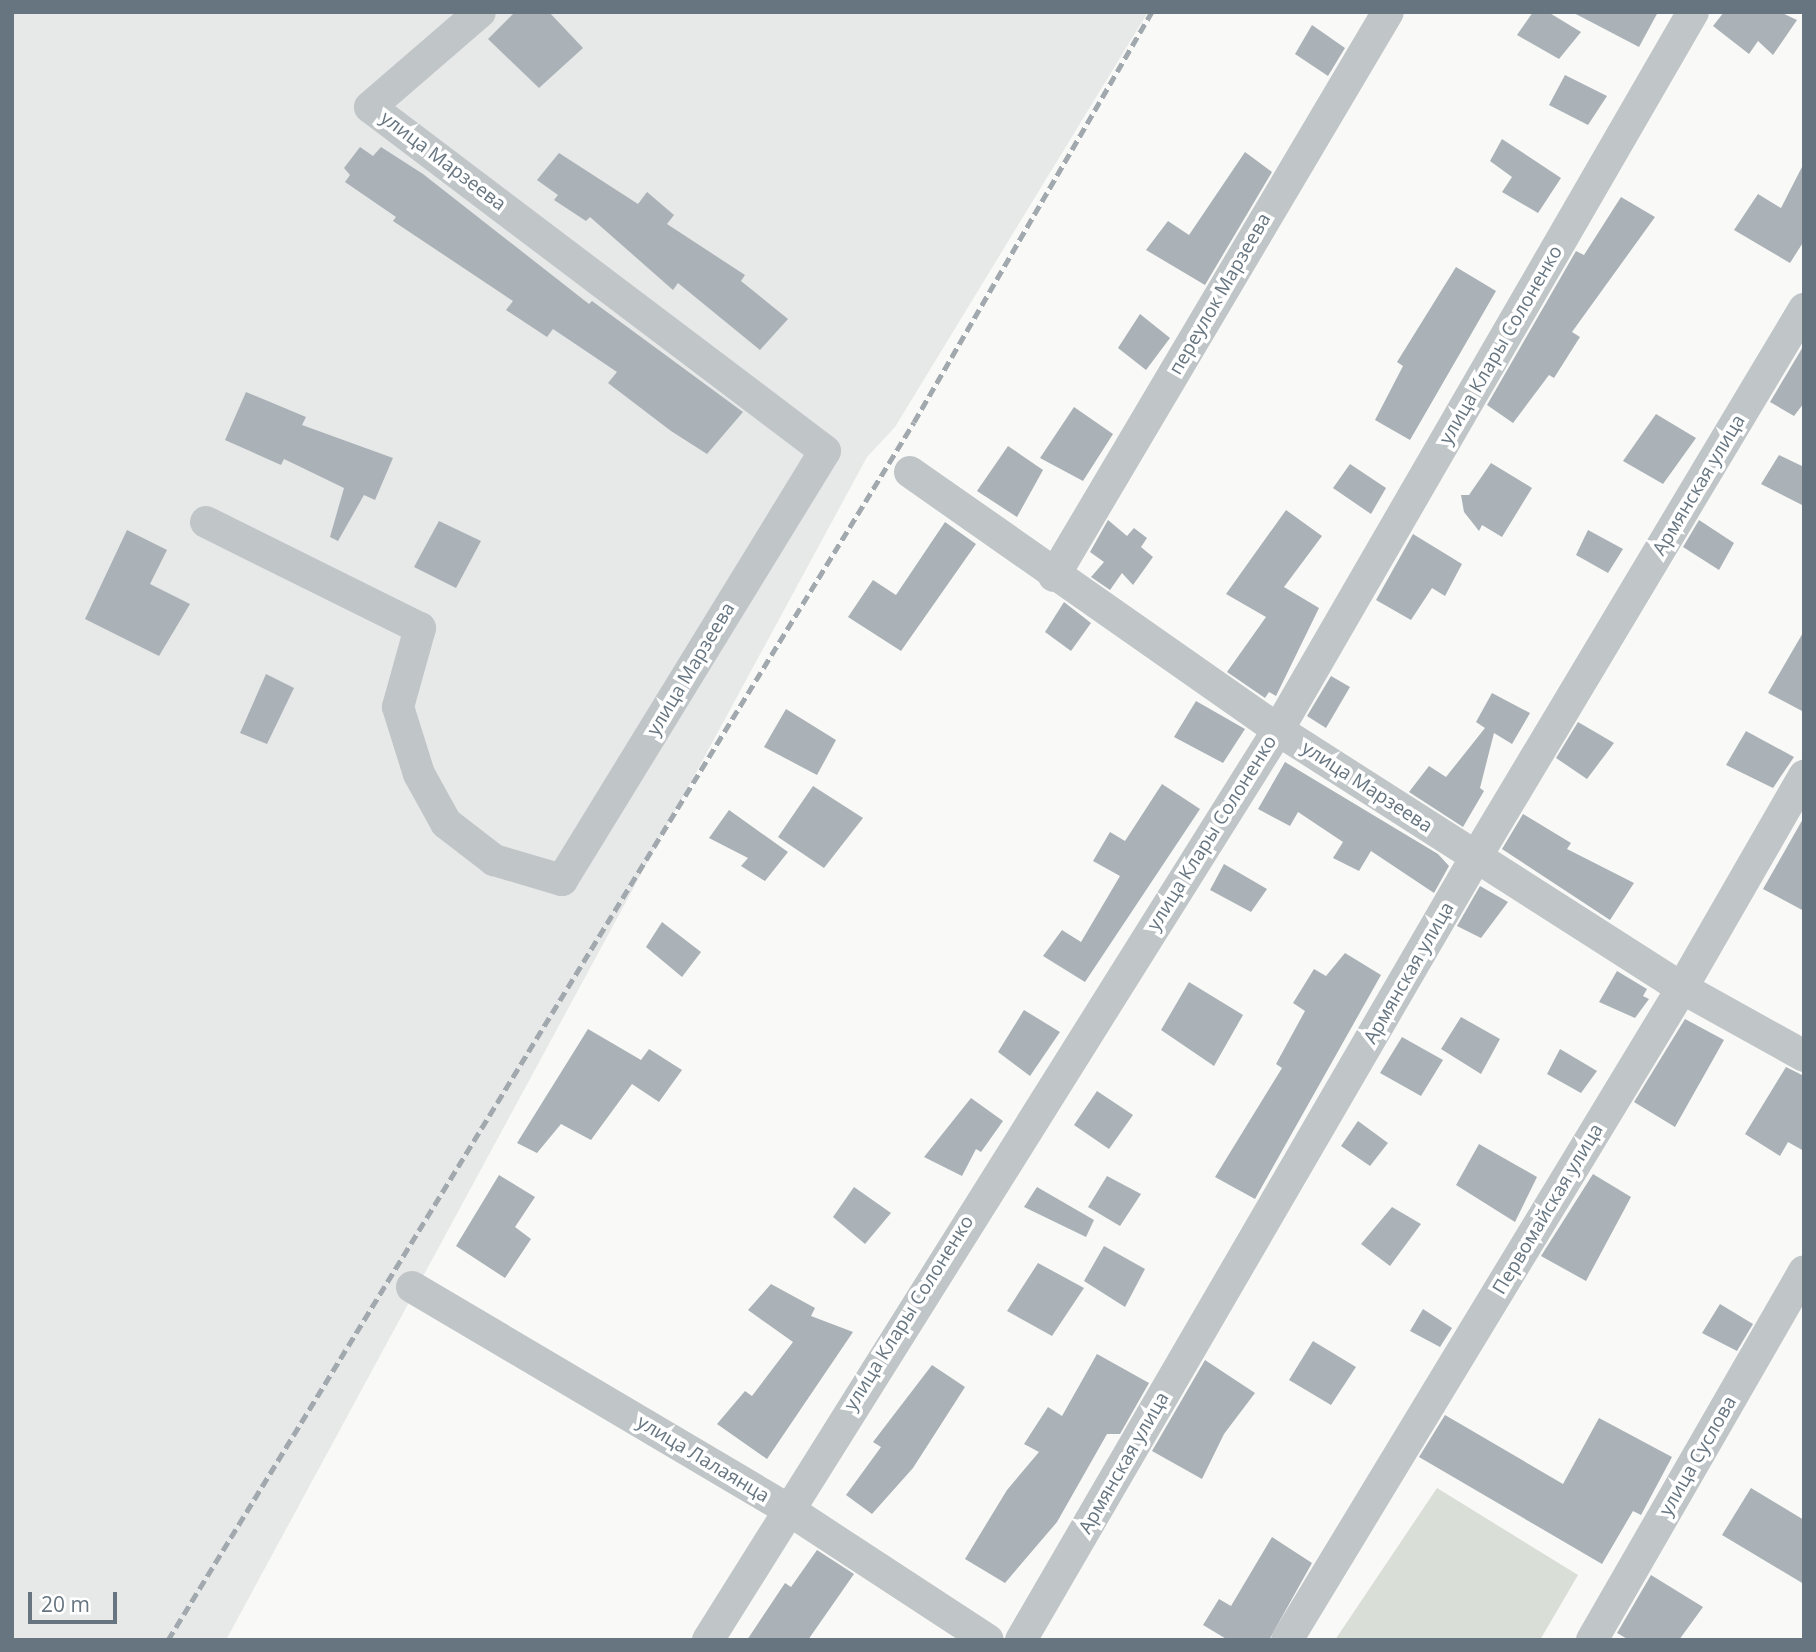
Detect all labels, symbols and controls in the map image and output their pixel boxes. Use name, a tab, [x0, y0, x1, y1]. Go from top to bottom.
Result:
street label: улица Марзеева	[376, 106, 510, 216]
street label: переулок Марзеева	[1164, 209, 1276, 379]
street label: улица Клары Солоненко	[1435, 242, 1567, 448]
street label: Армянская улица	[1648, 411, 1750, 559]
street label: улица Марзеева	[642, 598, 740, 740]
street label: улица Клары Солоненко	[1143, 731, 1281, 935]
street label: улица Марзеева	[1297, 736, 1437, 838]
street label: Армянская улица	[1359, 898, 1459, 1048]
street label: Первомайская улица	[1488, 1120, 1608, 1298]
street label: улица Клары Солоненко	[840, 1211, 978, 1415]
street label: Армянская улица	[1074, 1388, 1174, 1538]
street label: улица Суслова	[1655, 1392, 1741, 1520]
street label: улица Лалаянца	[633, 1411, 773, 1507]
scale bar	[32, 1578, 121, 1622]
text: 20 m	[41, 1590, 90, 1618]

